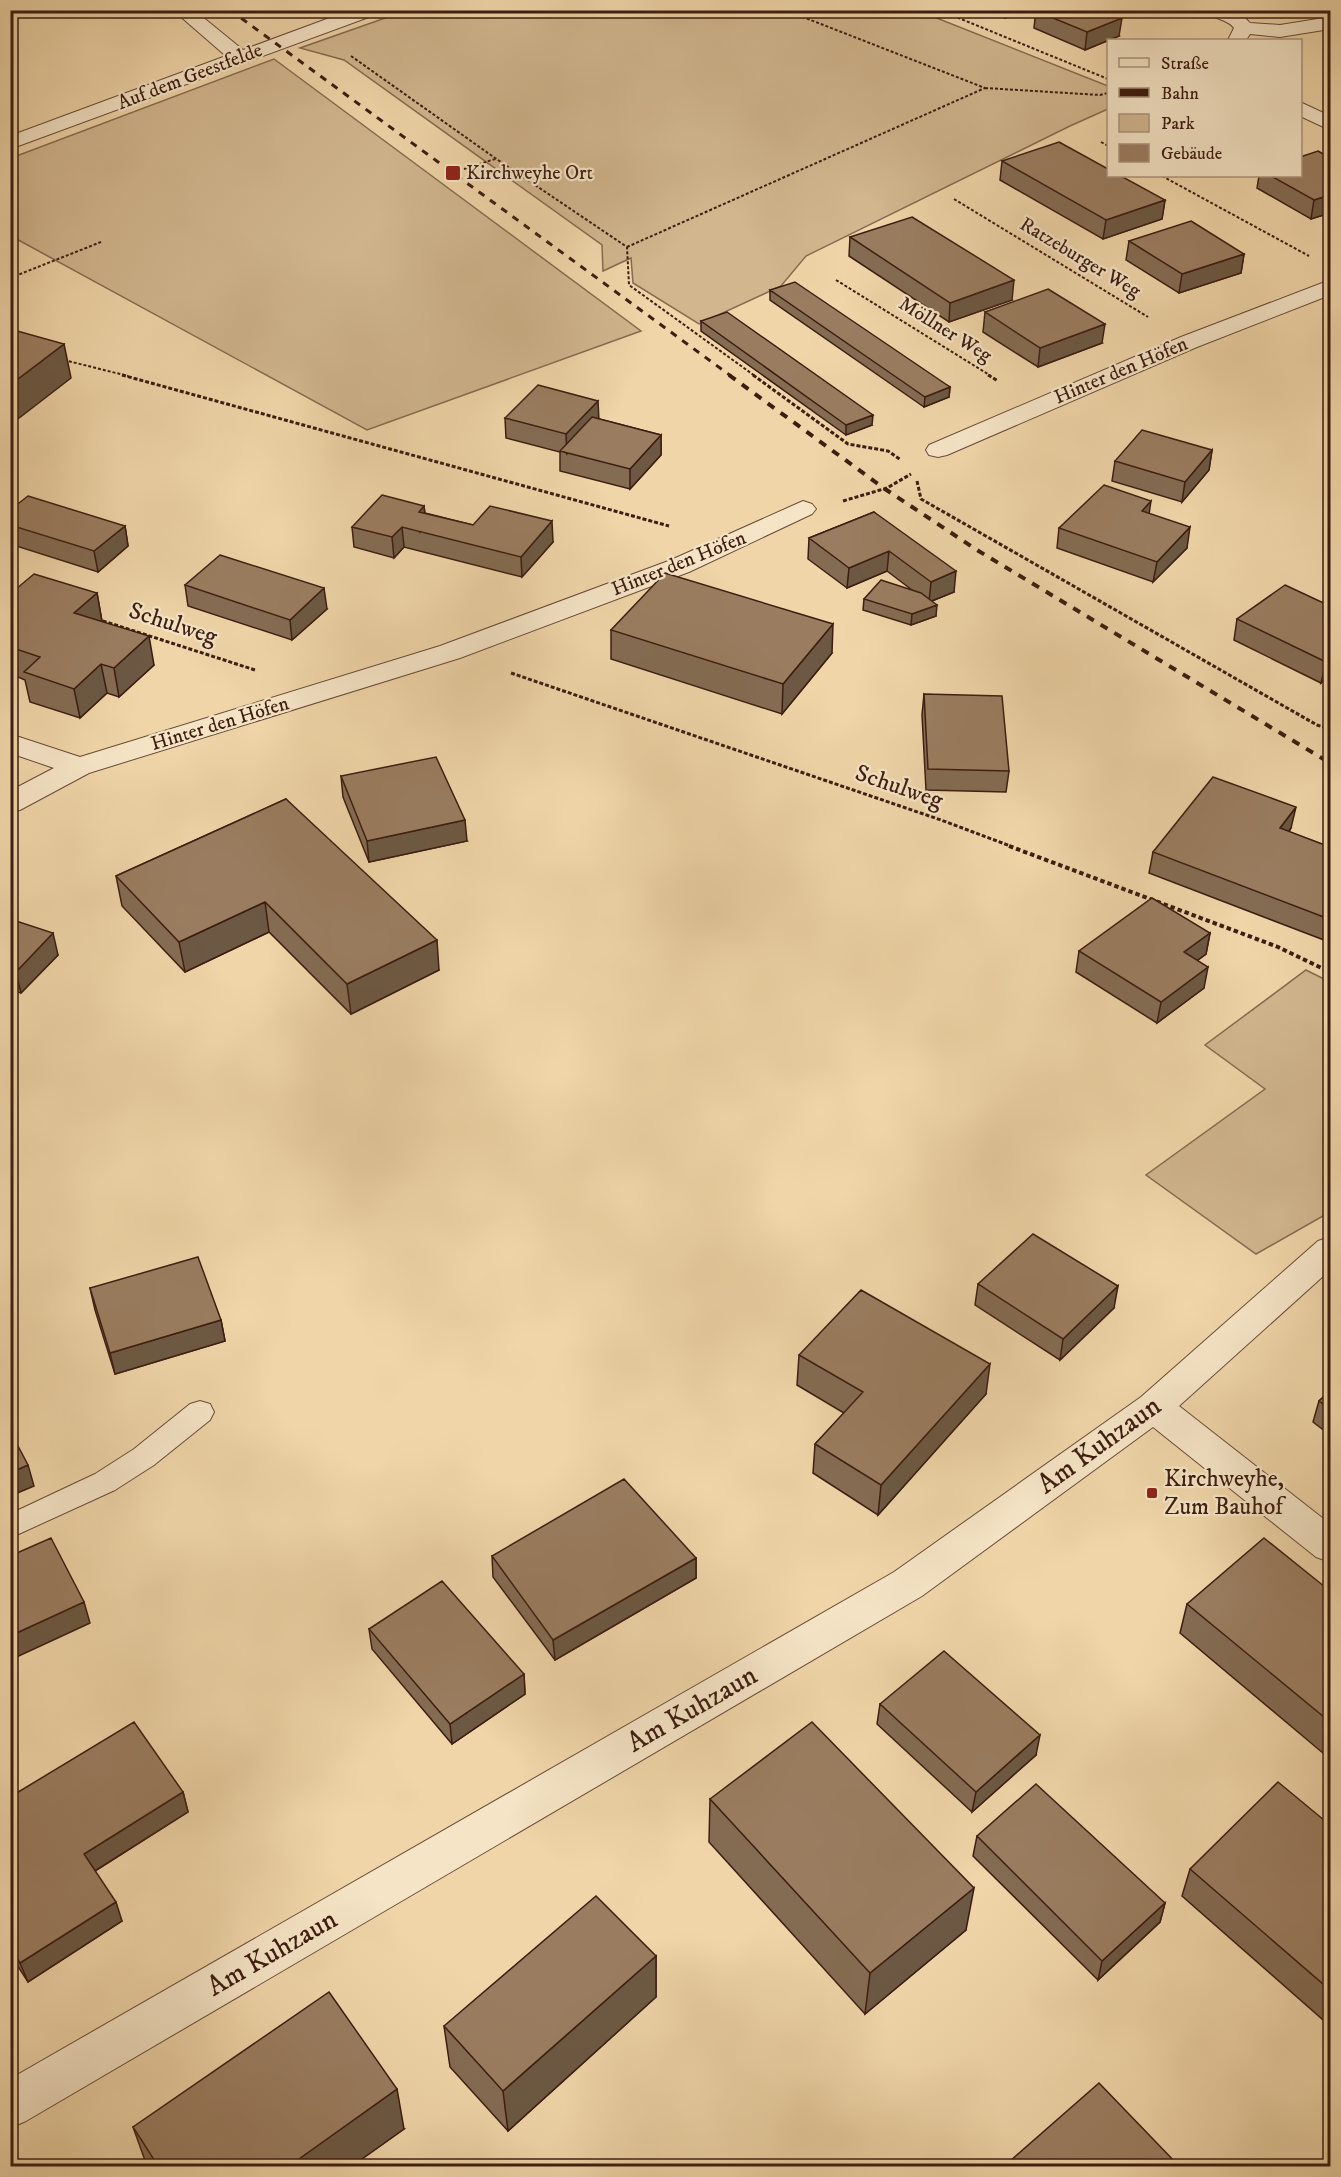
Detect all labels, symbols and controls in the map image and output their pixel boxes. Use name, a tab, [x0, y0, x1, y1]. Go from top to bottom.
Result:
street label: Auf dem Geestfelde	[114, 38, 266, 116]
legend	[1107, 39, 1302, 177]
text: Straße	[1161, 53, 1209, 75]
text: Bahn	[1161, 83, 1199, 105]
text: Park	[1161, 113, 1195, 135]
text: Gebäude	[1161, 143, 1222, 165]
place label: Kirchweyhe Ort	[466, 161, 593, 186]
marker: Kirchweyhe Ort	[444, 164, 462, 182]
street label: Ratzeburger Weg	[1015, 212, 1145, 304]
street label: Möllner Weg	[894, 291, 997, 369]
street label: Hinter den Höfen	[1050, 331, 1192, 410]
street label: Hinter den Höfen	[608, 525, 750, 602]
street label: Schulweg	[125, 596, 221, 652]
street label: Hinter den Höfen	[148, 691, 293, 757]
street label: Schulweg	[851, 758, 947, 816]
street label: Am Kuhzaun	[1030, 1388, 1168, 1502]
place label: Kirchweyhe, Zum Bauhof	[1164, 1464, 1286, 1522]
marker: Kirchweyhe, Zum Bauhof	[1145, 1486, 1159, 1500]
street label: Am Kuhzaun	[621, 1657, 764, 1760]
street label: Am Kuhzaun	[201, 1901, 344, 2004]

